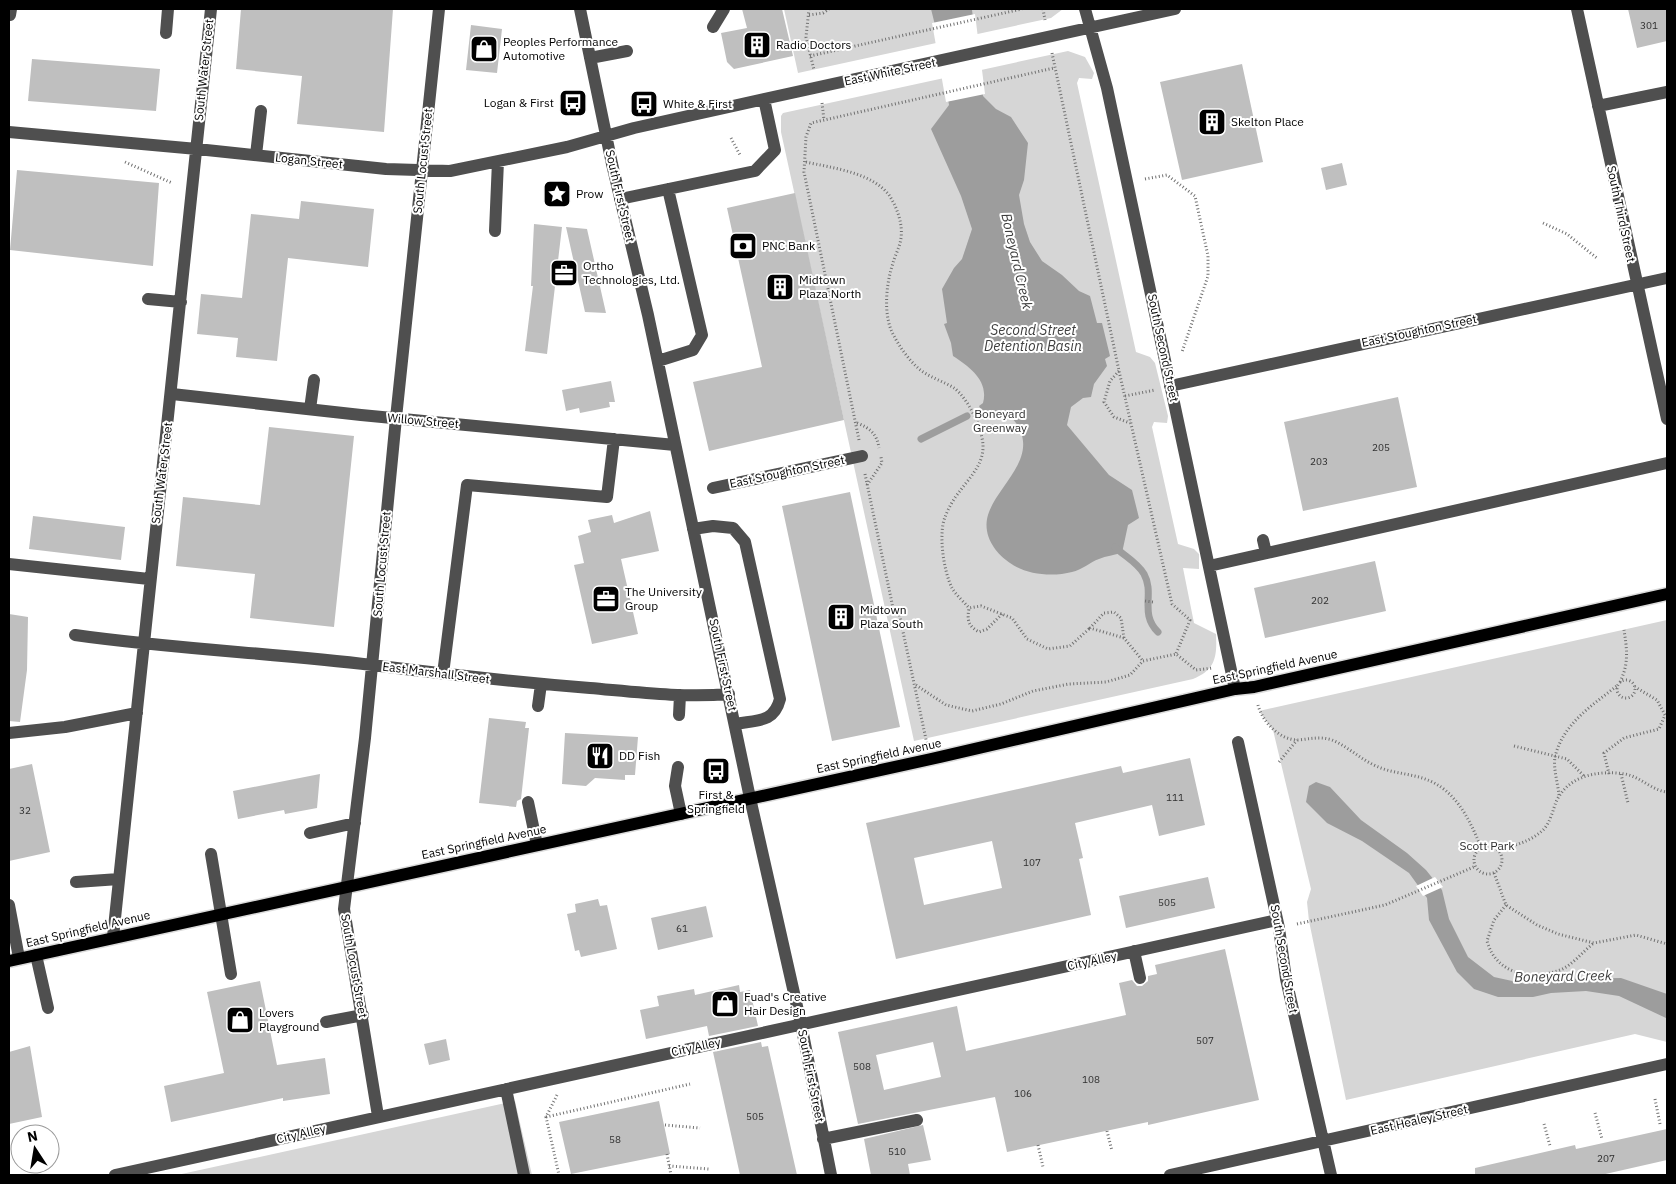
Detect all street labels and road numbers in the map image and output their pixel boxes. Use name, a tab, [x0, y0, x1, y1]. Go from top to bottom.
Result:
street label: South Water Street	[191, 18, 216, 122]
street label: East White Street	[843, 54, 937, 89]
street label: South Locust Street	[410, 108, 435, 214]
street label: South First Street	[603, 148, 638, 243]
street label: Logan Street	[275, 149, 344, 172]
street label: South Third Street	[1604, 164, 1639, 263]
street label: South Second Street	[1145, 292, 1182, 403]
street label: East Stoughton Street	[1360, 311, 1478, 350]
street label: Willow Street	[387, 410, 459, 431]
street label: South Water Street	[148, 421, 175, 525]
street label: East Stoughton Street	[728, 452, 846, 491]
street label: South Locust Street	[369, 511, 394, 617]
street label: South First Street	[706, 617, 741, 713]
street label: East Springfield Avenue	[1211, 646, 1339, 687]
street label: East Marshall Street	[382, 658, 491, 687]
street label: East Springfield Avenue	[815, 735, 943, 776]
street label: East Springfield Avenue	[420, 821, 548, 862]
street label: South Second Street	[1268, 903, 1301, 1014]
street label: East Springfield Avenue	[24, 907, 152, 950]
street label: South Locust Street	[338, 913, 371, 1019]
street label: City Alley	[1066, 948, 1118, 973]
street label: South First Street	[795, 1028, 828, 1124]
street label: City Alley	[670, 1034, 722, 1059]
street label: East Healey Street	[1369, 1101, 1469, 1138]
street label: City Alley	[275, 1121, 327, 1146]

